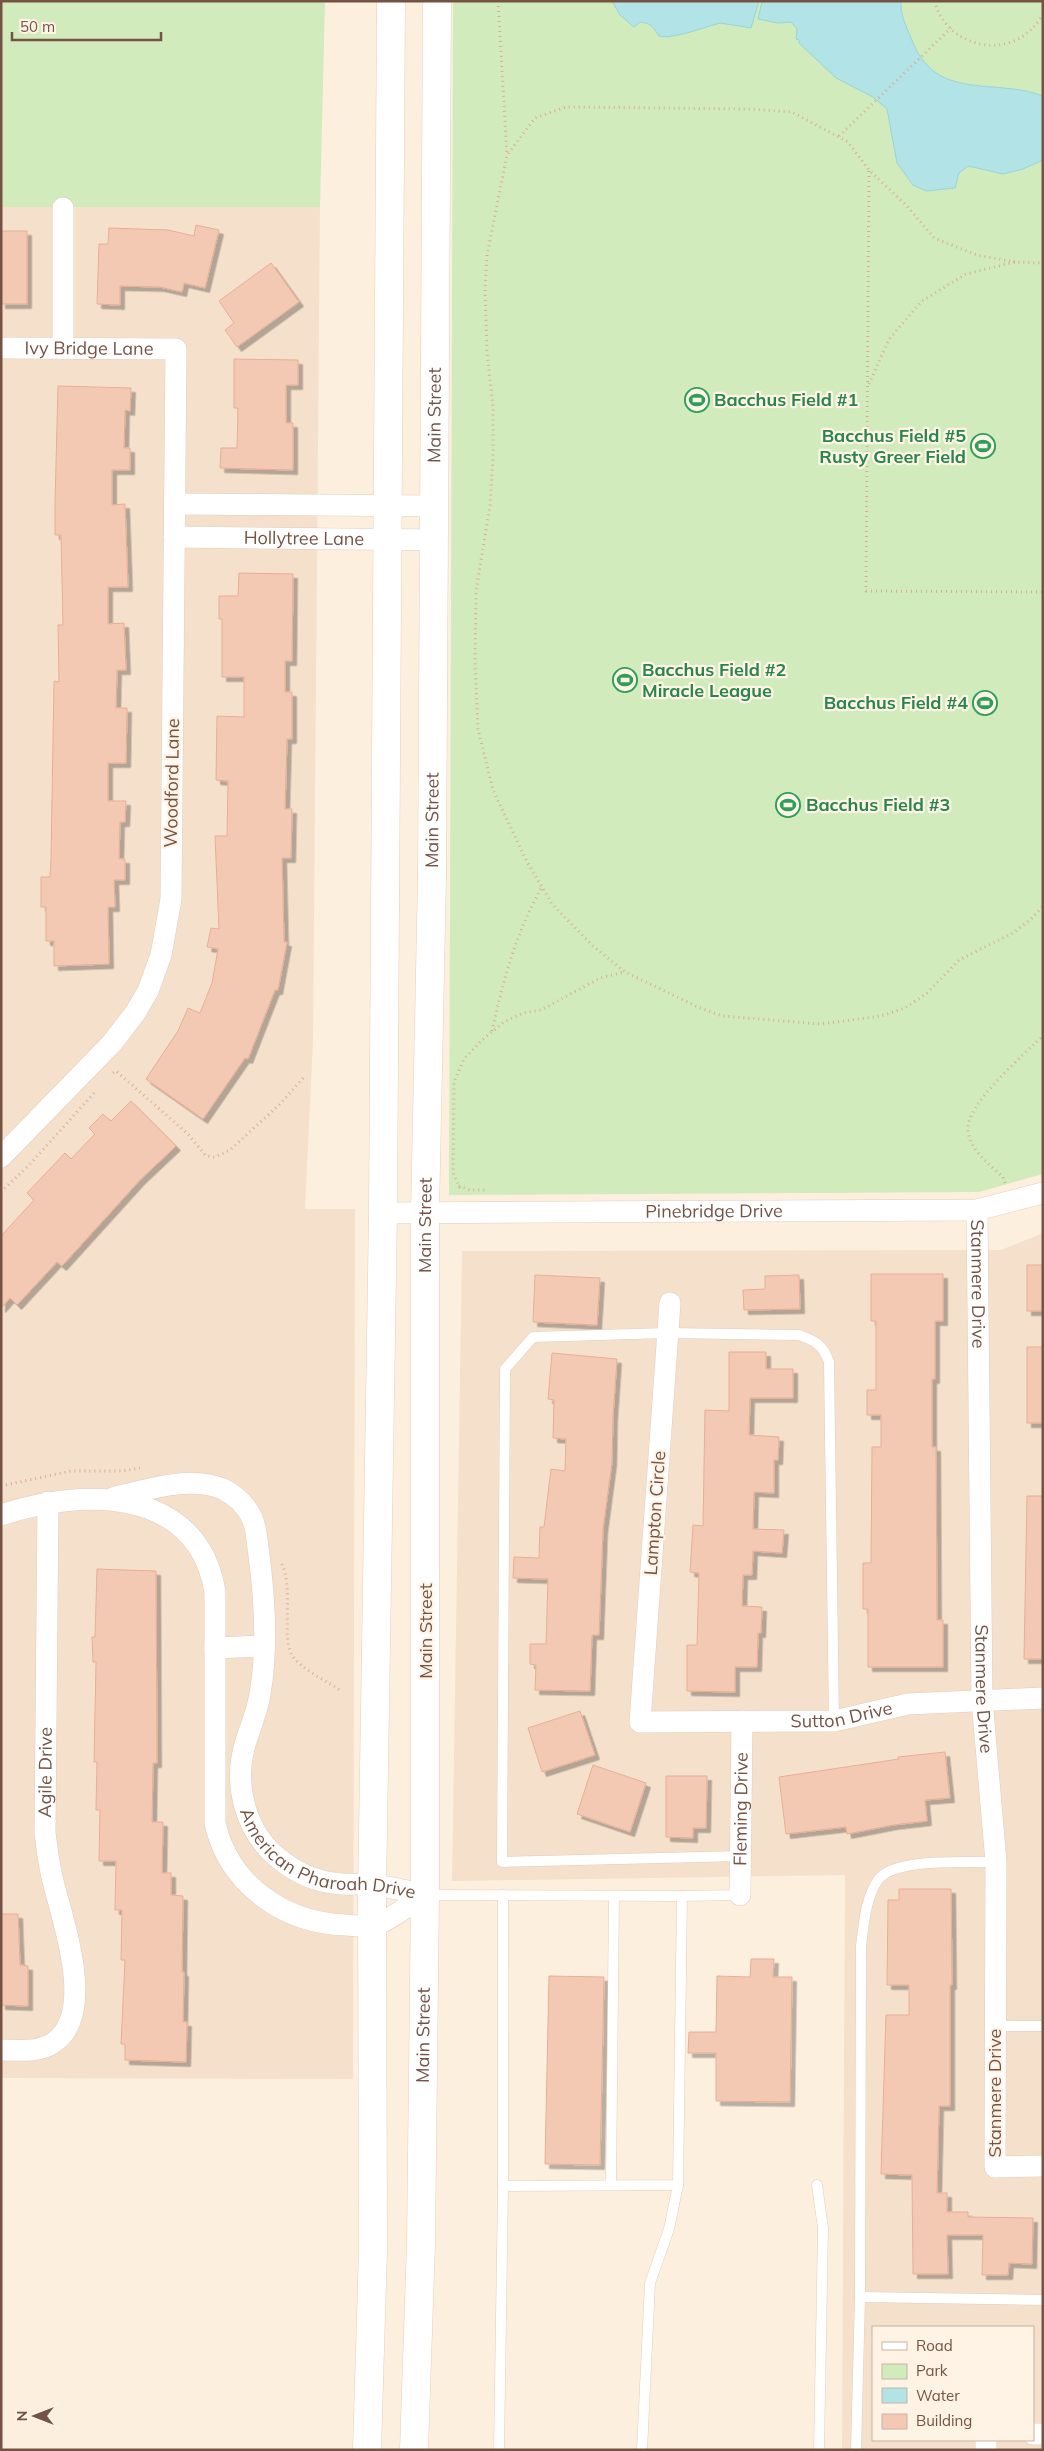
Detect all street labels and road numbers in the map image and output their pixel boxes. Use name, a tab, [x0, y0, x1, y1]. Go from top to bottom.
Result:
street label: Ivy Bridge Lane	[24, 336, 154, 360]
street label: Main Street	[422, 367, 446, 463]
street label: Hollytree Lane	[244, 526, 364, 550]
street label: Woodford Lane	[159, 718, 184, 848]
street label: Main Street	[420, 772, 444, 868]
street label: Main Street	[413, 1177, 437, 1273]
street label: Pinebridge Drive	[645, 1199, 783, 1223]
street label: Stanmere Drive	[966, 1219, 990, 1349]
street label: Lampton Circle	[639, 1450, 670, 1576]
street label: Main Street	[414, 1583, 437, 1679]
street label: Stanmere Drive	[970, 1624, 999, 1754]
street label: Sutton Drive	[790, 1696, 894, 1732]
street label: Agile Drive	[33, 1727, 57, 1818]
street label: Fleming Drive	[728, 1752, 753, 1866]
street label: American Pharoah Drive	[235, 1805, 418, 1903]
street label: Main Street	[411, 1987, 435, 2083]
street label: Stanmere Drive	[983, 2029, 1006, 2157]

